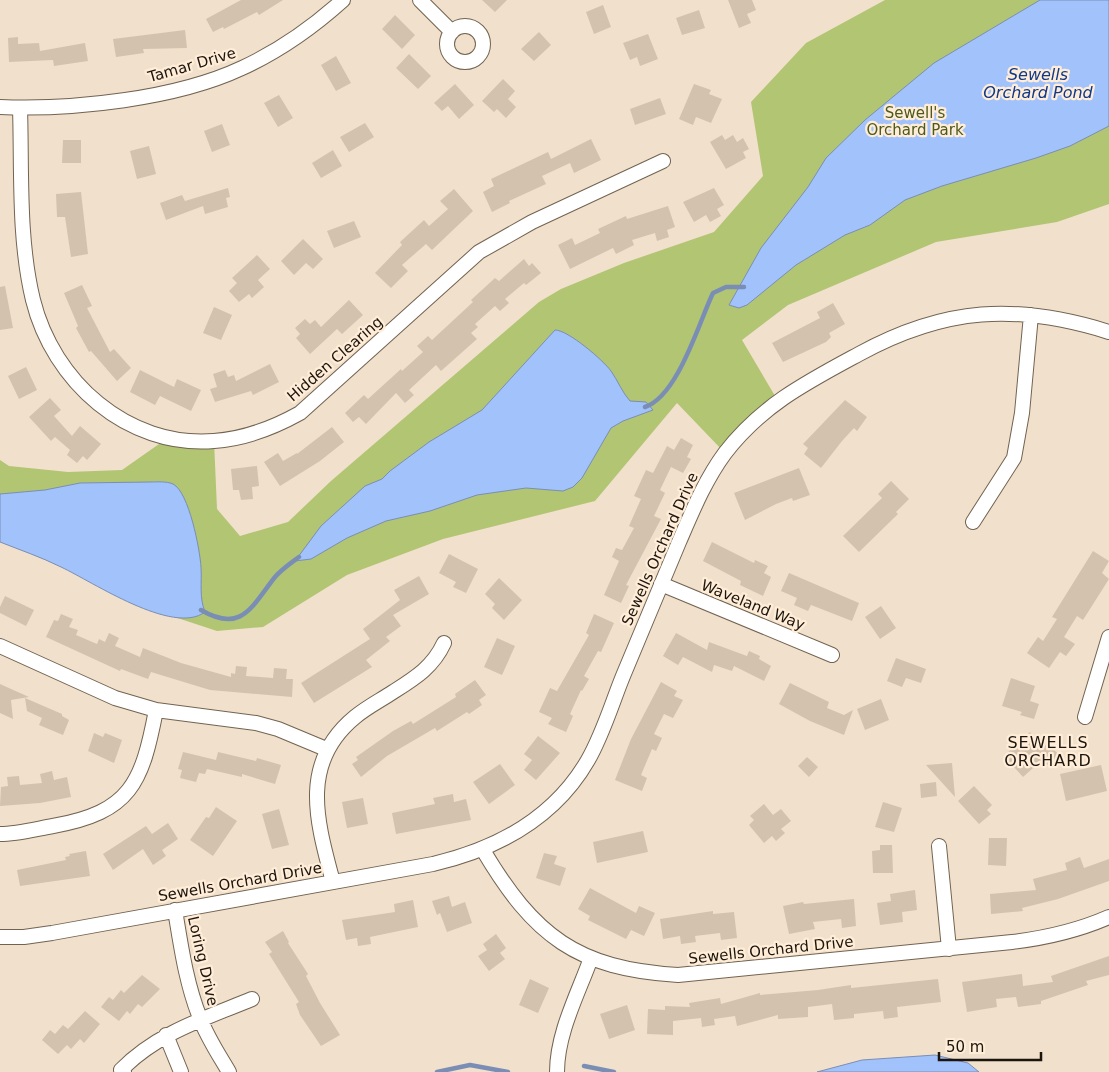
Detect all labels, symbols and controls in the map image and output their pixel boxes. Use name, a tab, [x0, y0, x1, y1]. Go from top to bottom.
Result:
street label: Tamar Drive	[145, 44, 238, 86]
water label: Sewells Orchard Pond	[983, 65, 1094, 102]
park label: Sewell's Orchard Park	[866, 104, 964, 139]
street label: Hidden Clearing	[284, 313, 386, 405]
street label: Sewells Orchard Drive	[618, 470, 702, 628]
street label: Waveland Way	[699, 576, 808, 634]
district label: SEWELLS ORCHARD	[1004, 733, 1092, 770]
street label: Sewells Orchard Drive	[157, 859, 323, 905]
street label: Loring Drive	[184, 914, 222, 1008]
street label: Sewells Orchard Drive	[688, 932, 854, 968]
scale bar	[939, 1030, 1042, 1062]
text: 50 m	[946, 1038, 984, 1056]

